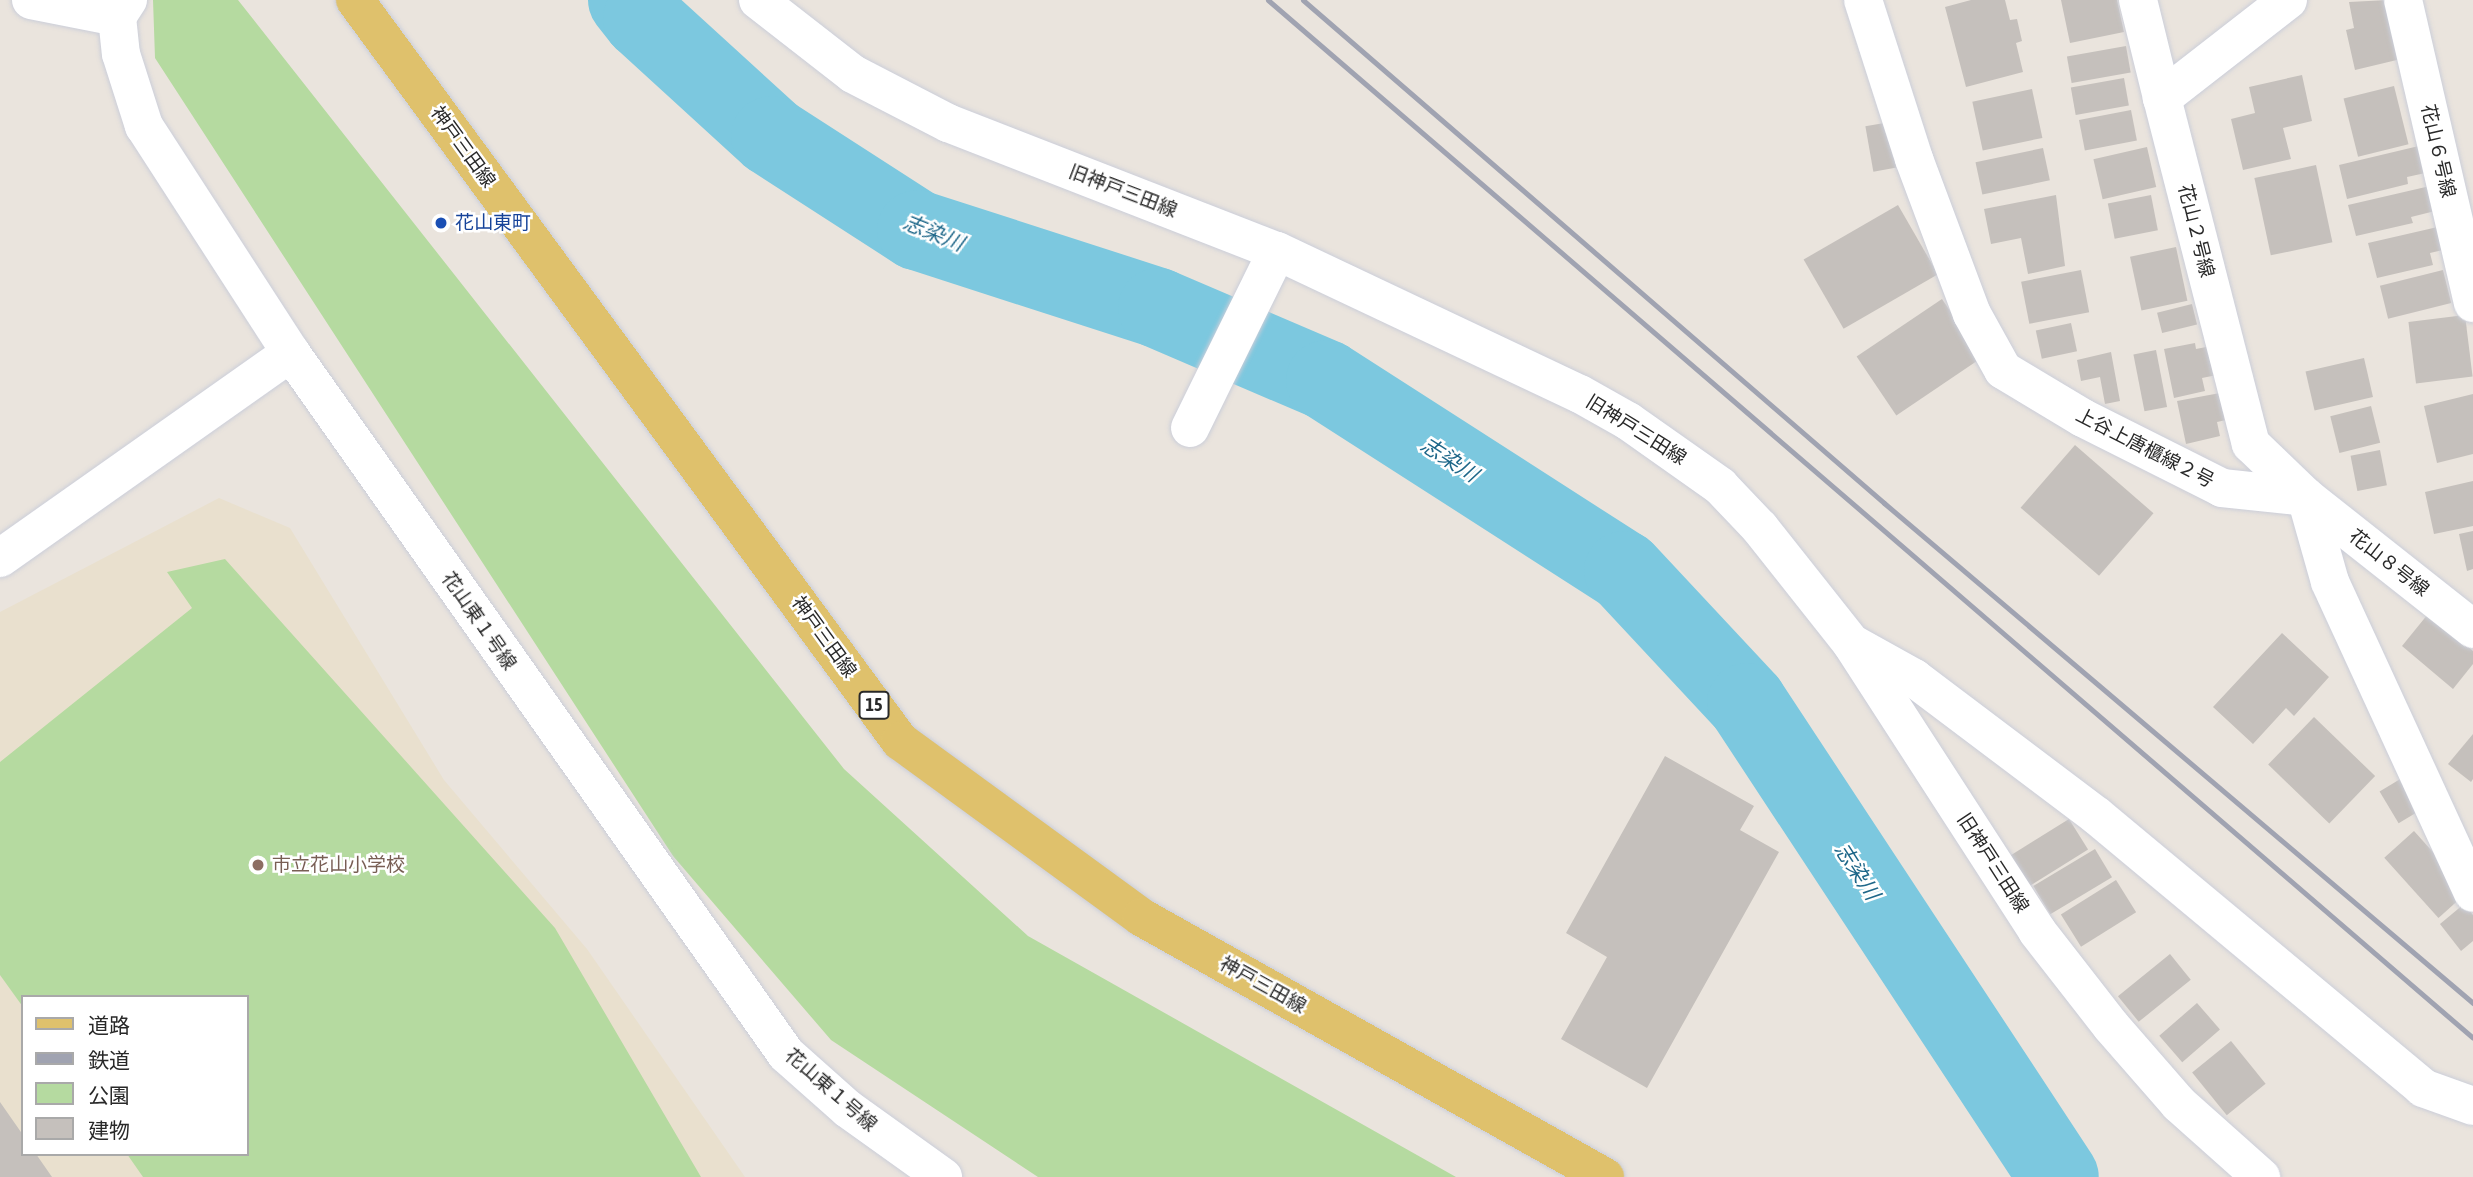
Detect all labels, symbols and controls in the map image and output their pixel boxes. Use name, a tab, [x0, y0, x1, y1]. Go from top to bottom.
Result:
street label: 神戸三田線	[426, 102, 500, 192]
street label: 花山６号線	[2416, 102, 2460, 200]
street label: 旧神戸三田線	[1066, 160, 1180, 222]
street label: 花山２号線	[2173, 182, 2219, 280]
water label: 志染川	[900, 209, 968, 255]
place label: 花山東町	[455, 212, 531, 234]
marker: 花山東町	[433, 215, 449, 231]
street label: 旧神戸三田線	[1582, 390, 1690, 470]
street label: 上谷上唐櫃線２号	[2072, 403, 2218, 493]
water label: 志染川	[1417, 431, 1483, 487]
street label: 花山８号線	[2345, 525, 2433, 601]
street label: 花山東１号線	[437, 568, 521, 674]
street label: 神戸三田線	[787, 592, 861, 682]
road number: 15	[858, 690, 890, 720]
street label: 旧神戸三田線	[1952, 809, 2034, 917]
water label: 志染川	[1830, 838, 1886, 904]
place label: 市立花山小学校	[272, 854, 405, 876]
marker: 市立花山小学校	[250, 857, 266, 873]
street label: 神戸三田線	[1216, 952, 1310, 1018]
legend	[21, 995, 248, 1156]
text: 道路	[88, 1013, 130, 1037]
street label: 花山東１号線	[781, 1044, 881, 1136]
text: 鉄道	[88, 1048, 130, 1072]
text: 公園	[88, 1083, 130, 1107]
text: 建物	[88, 1118, 130, 1142]

